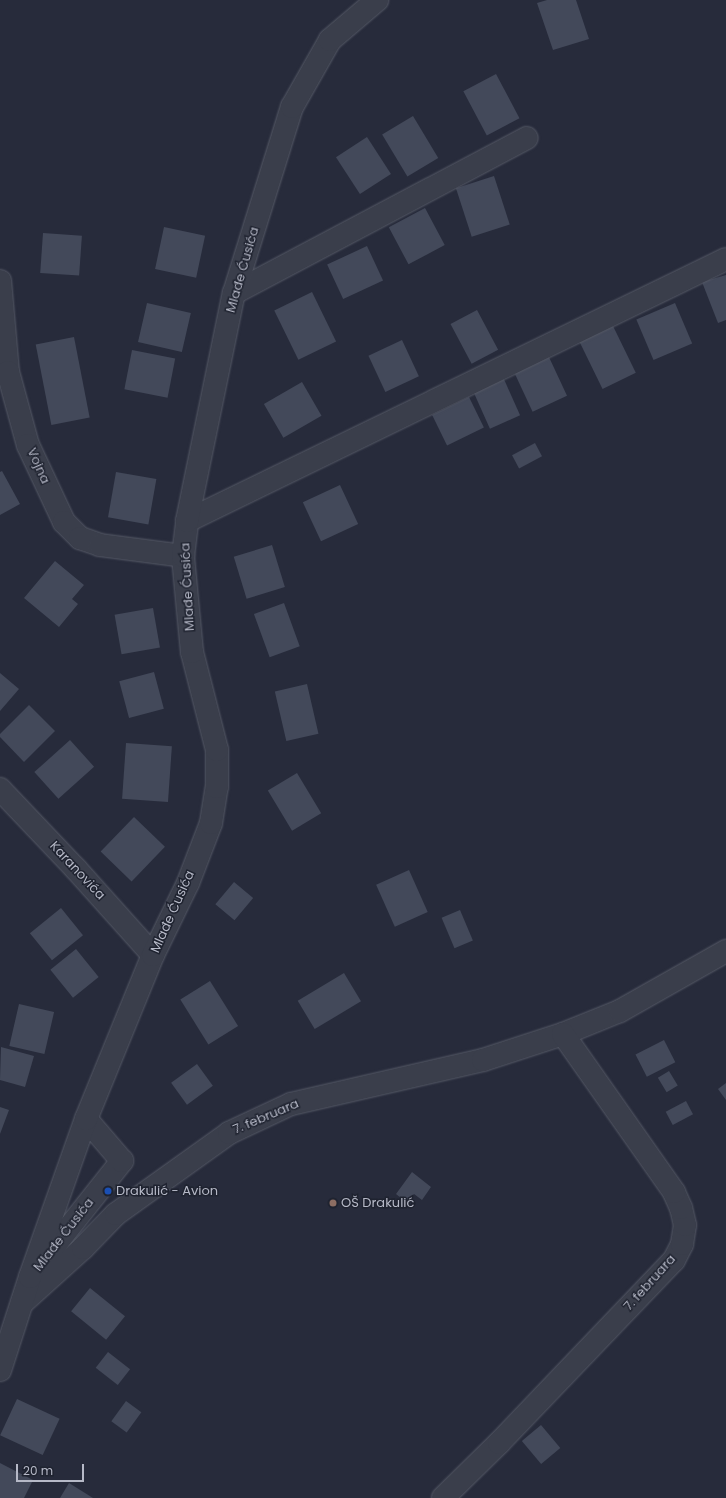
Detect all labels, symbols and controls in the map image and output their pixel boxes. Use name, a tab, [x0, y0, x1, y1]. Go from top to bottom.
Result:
street label: Mlađe Ćusića	[223, 225, 263, 315]
street label: Vojna	[23, 446, 53, 486]
street label: Mlađe Ćusića	[178, 542, 198, 632]
street label: Karanovića	[46, 839, 108, 903]
street label: Mlađe Ćusića	[148, 868, 198, 956]
street label: 7. februara	[231, 1096, 301, 1138]
place label: Drakulić - Avion	[116, 1183, 218, 1199]
marker: Drakulić - Avion	[103, 1186, 113, 1196]
street label: Mlađe Ćusića	[31, 1195, 97, 1275]
place label: OŠ Drakulić	[341, 1195, 414, 1211]
marker: OŠ Drakulić	[328, 1198, 338, 1208]
street label: 7. februara	[621, 1252, 679, 1314]
scale bar	[18, 1456, 86, 1482]
text: 20 m	[23, 1462, 53, 1479]

